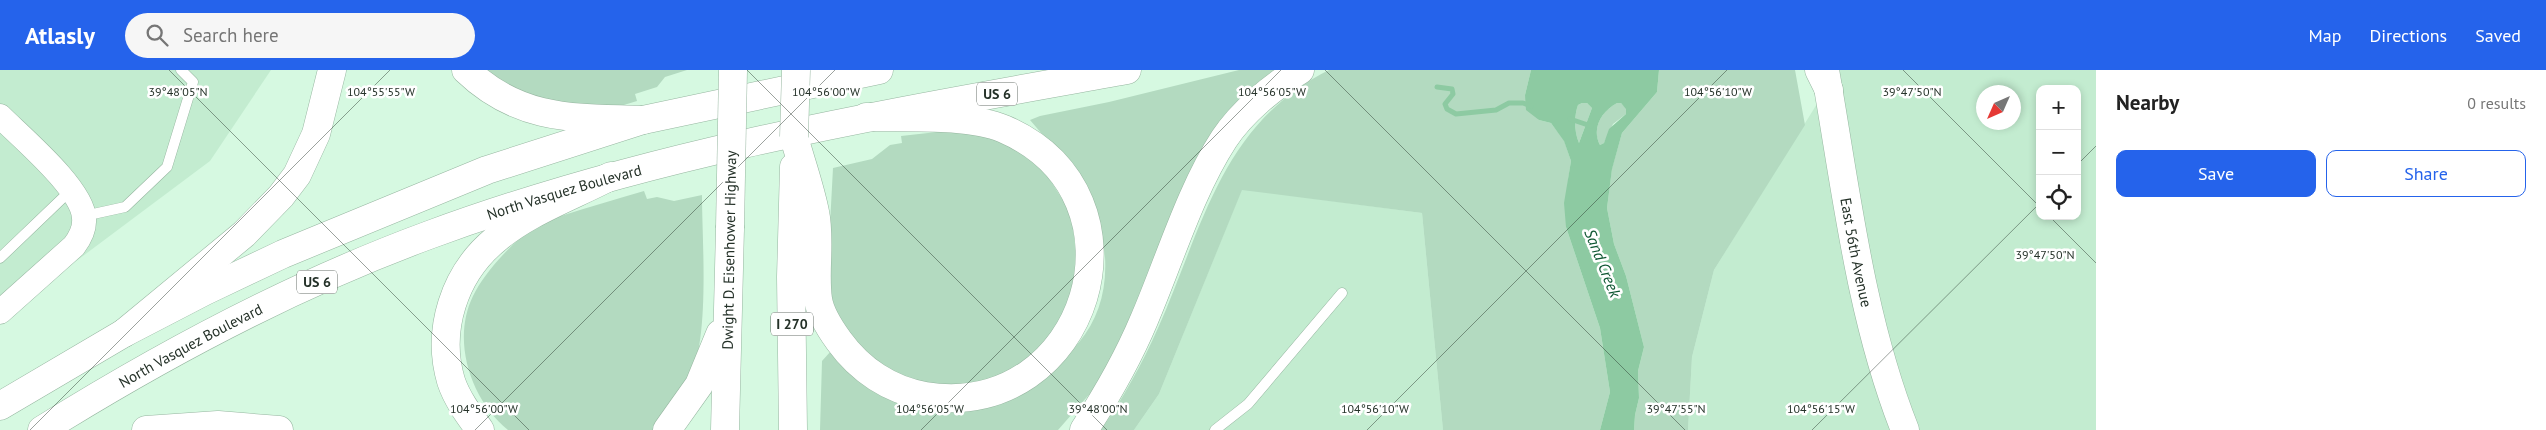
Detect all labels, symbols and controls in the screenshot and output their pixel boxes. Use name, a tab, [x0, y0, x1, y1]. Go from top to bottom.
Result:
search box	[125, 13, 475, 58]
text: Atlasly	[25, 20, 95, 51]
icon: search	[143, 21, 171, 49]
text: Search here	[183, 23, 279, 47]
text: Map	[2309, 24, 2341, 47]
text: Directions	[2369, 24, 2447, 47]
text: Saved	[2475, 24, 2521, 47]
road number: US 6	[977, 82, 1017, 106]
text: 39°48'05"N	[148, 84, 208, 99]
text: 104°55'55"W	[347, 84, 415, 99]
text: 104°56'00"W	[792, 84, 860, 99]
text: 104°56'05"W	[1238, 84, 1306, 99]
text: 104°56'10"W	[1684, 84, 1752, 99]
text: 39°47'50"N	[1882, 84, 1942, 99]
north arrow	[1976, 85, 2021, 130]
map controls	[2036, 85, 2081, 220]
button: +	[2036, 85, 2081, 130]
text: Nearby	[2116, 89, 2179, 116]
text: 0 results	[2467, 93, 2526, 113]
button: −	[2036, 130, 2081, 175]
street label: Dwight D. Eisenhower Highway	[718, 150, 740, 350]
button: Save	[2116, 150, 2316, 197]
button: Share	[2326, 150, 2526, 197]
street label: North Vasquez Boulevard	[484, 160, 643, 224]
button: locate	[2036, 175, 2081, 220]
street label: East 56th Avenue	[1837, 196, 1877, 309]
water label: Sand Creek	[1580, 226, 1626, 301]
text: 39°47'50"N	[2015, 247, 2075, 262]
road number: US 6	[297, 270, 337, 293]
street label: North Vasquez Boulevard	[115, 299, 265, 391]
road number: I 270	[771, 312, 813, 336]
text: 104°56'00"W	[450, 401, 518, 416]
text: 104°56'05"W	[896, 401, 964, 416]
text: 39°48'00"N	[1068, 401, 1128, 416]
text: 104°56'10"W	[1341, 401, 1409, 416]
text: 39°47'55"N	[1646, 401, 1706, 416]
text: 104°56'15"W	[1787, 401, 1855, 416]

